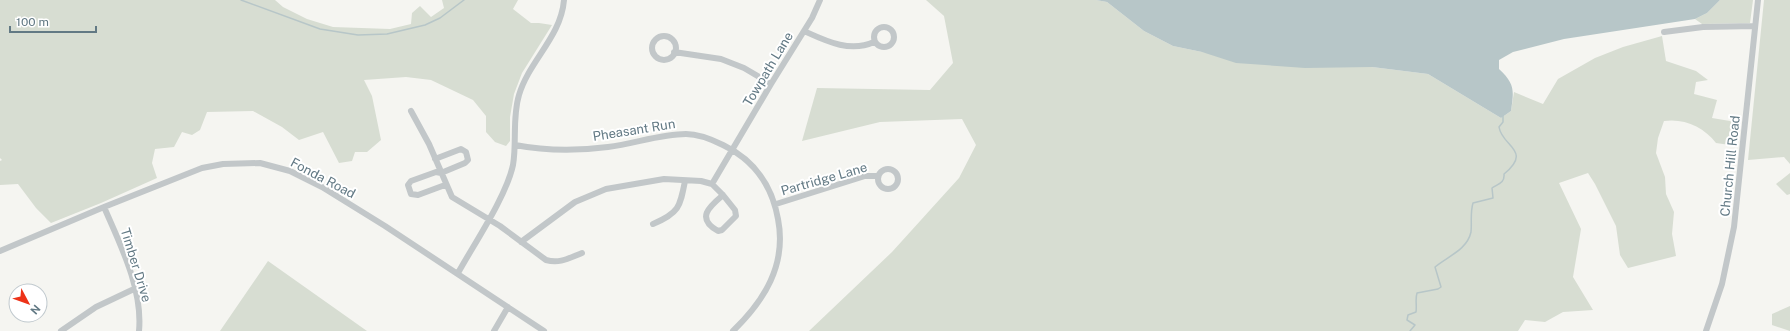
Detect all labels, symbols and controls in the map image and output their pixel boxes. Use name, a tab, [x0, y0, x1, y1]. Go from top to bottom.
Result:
scale bar	[10, 8, 96, 34]
text: 100 m	[16, 15, 49, 29]
street label: Towpath Lane	[740, 29, 796, 109]
street label: Church Hill Road	[1717, 115, 1743, 217]
street label: Pheasant Run	[592, 116, 676, 144]
street label: Fonda Road	[288, 155, 358, 201]
street label: Partridge Lane	[779, 160, 869, 198]
street label: Timber Drive	[118, 226, 154, 304]
north arrow	[8, 283, 48, 323]
text: N	[28, 302, 43, 317]

